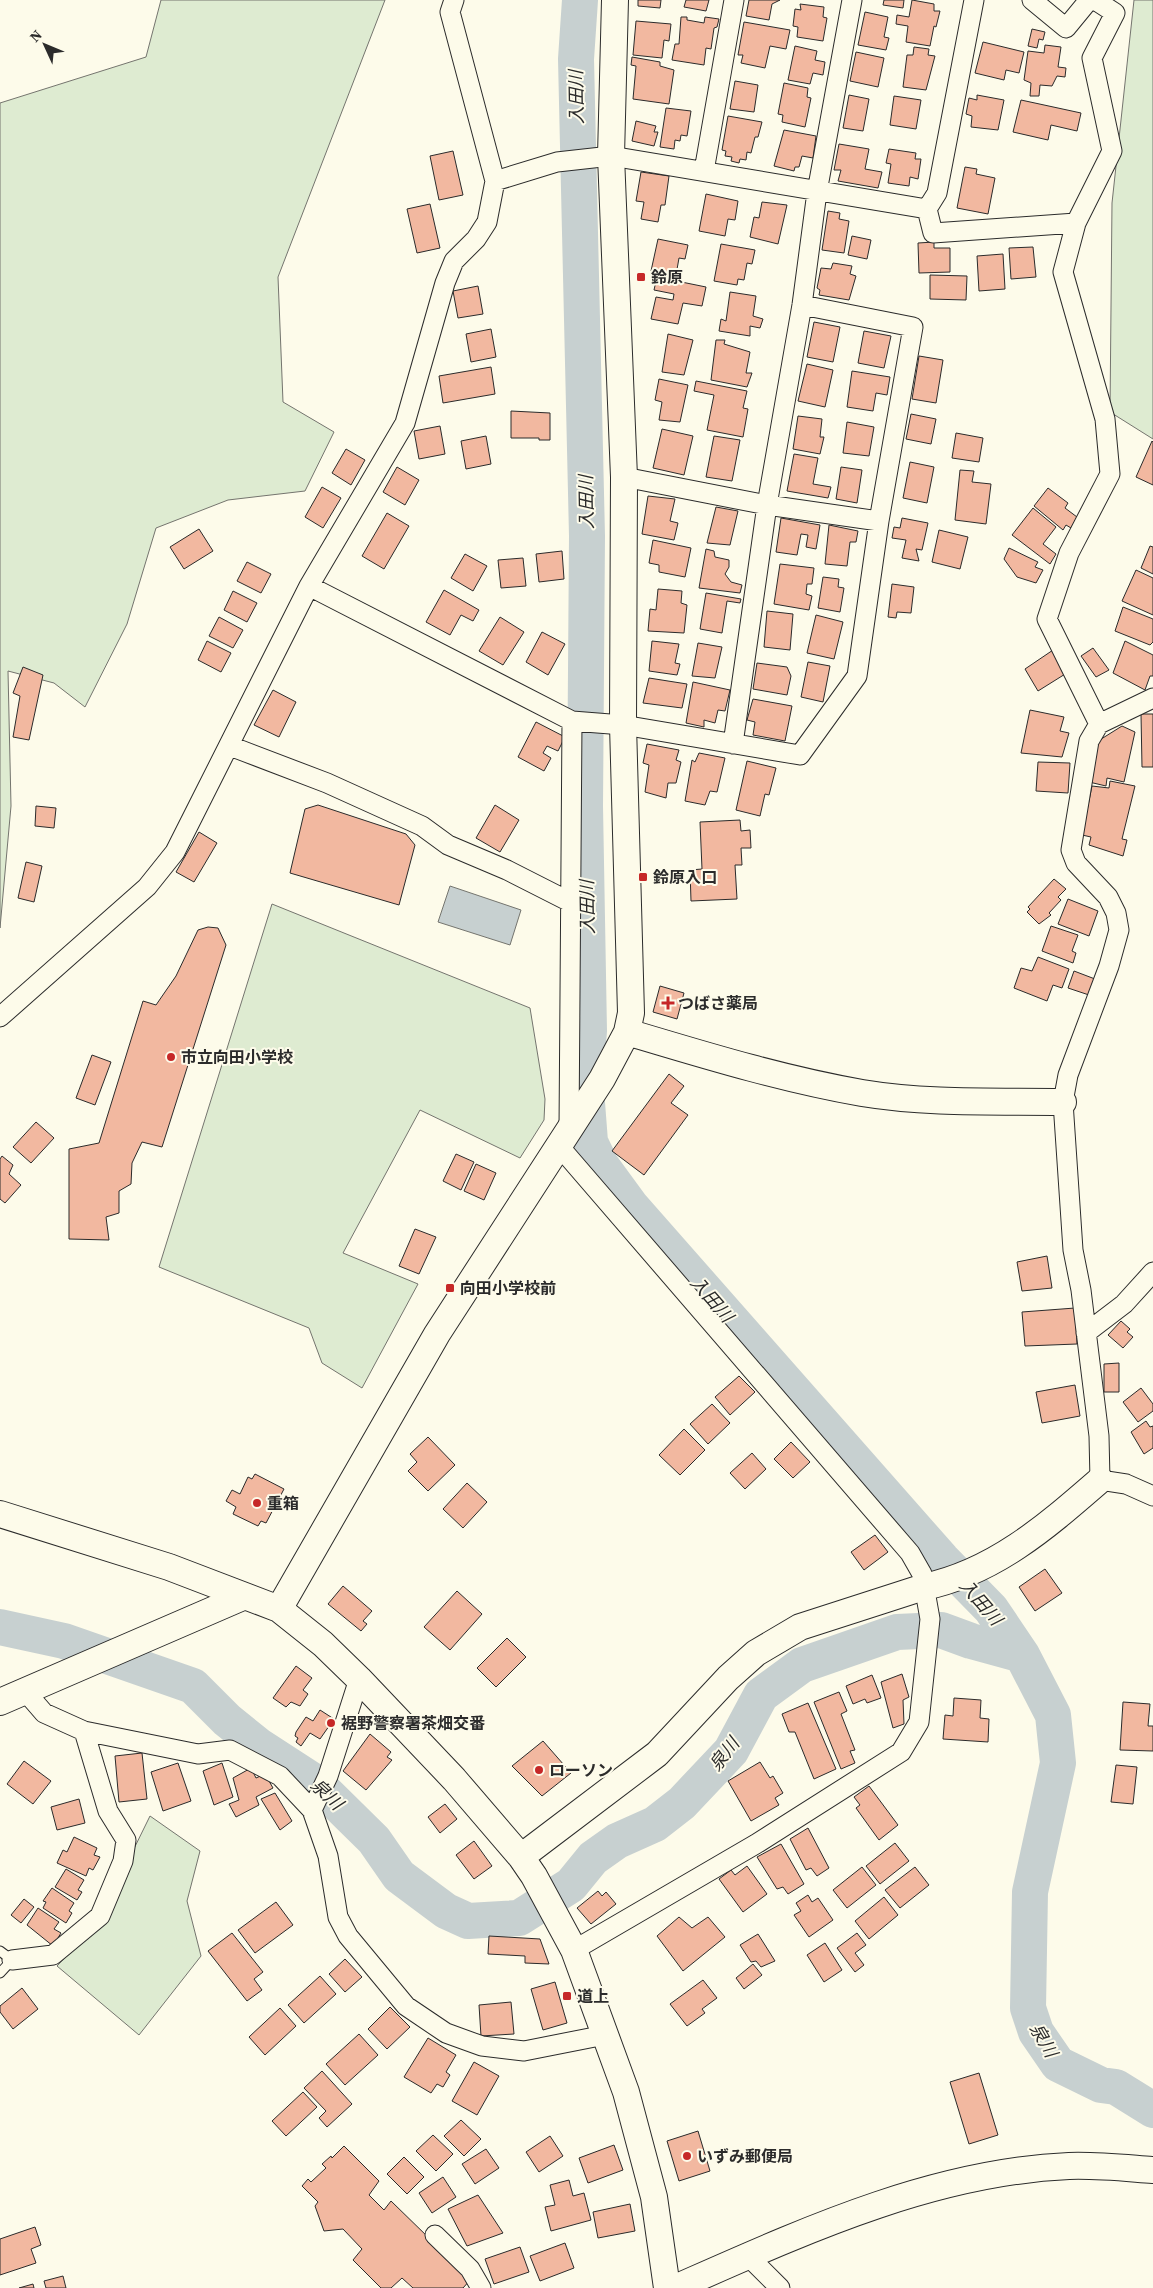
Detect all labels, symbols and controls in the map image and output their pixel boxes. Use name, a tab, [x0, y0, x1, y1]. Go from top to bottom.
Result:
north arrow	[20, 20, 70, 70]
text: N	[25, 25, 46, 47]
water label: 入田川	[563, 68, 589, 124]
place label: 鈴原	[651, 266, 683, 288]
marker: 鈴原	[635, 271, 647, 283]
water label: 入田川	[573, 473, 599, 529]
place label: 鈴原入口	[653, 866, 717, 888]
marker: 鈴原入口	[637, 871, 649, 883]
water label: 入田川	[574, 878, 600, 934]
place label: つばさ薬局	[678, 992, 758, 1014]
marker: つばさ薬局	[662, 997, 674, 1009]
place label: 市立向田小学校	[181, 1046, 293, 1068]
marker: 市立向田小学校	[165, 1051, 177, 1063]
water label: 入田川	[685, 1270, 740, 1329]
place label: 向田小学校前	[460, 1277, 556, 1299]
marker: 向田小学校前	[444, 1282, 456, 1294]
place label: 重箱	[267, 1492, 299, 1514]
marker: 重箱	[251, 1497, 263, 1509]
water label: 入田川	[954, 1573, 1009, 1632]
place label: 裾野警察署茶畑交番	[341, 1712, 485, 1734]
marker: 裾野警察署茶畑交番	[325, 1717, 337, 1729]
water label: 泉川	[703, 1731, 746, 1776]
place label: ローソン	[549, 1759, 613, 1781]
marker: ローソン	[533, 1764, 545, 1776]
water label: 泉川	[305, 1773, 350, 1817]
place label: 道上	[577, 1985, 609, 2007]
marker: 道上	[561, 1990, 573, 2002]
water label: 泉川	[1024, 2018, 1065, 2064]
place label: いずみ郵便局	[697, 2145, 793, 2167]
marker: いずみ郵便局	[681, 2150, 693, 2162]

